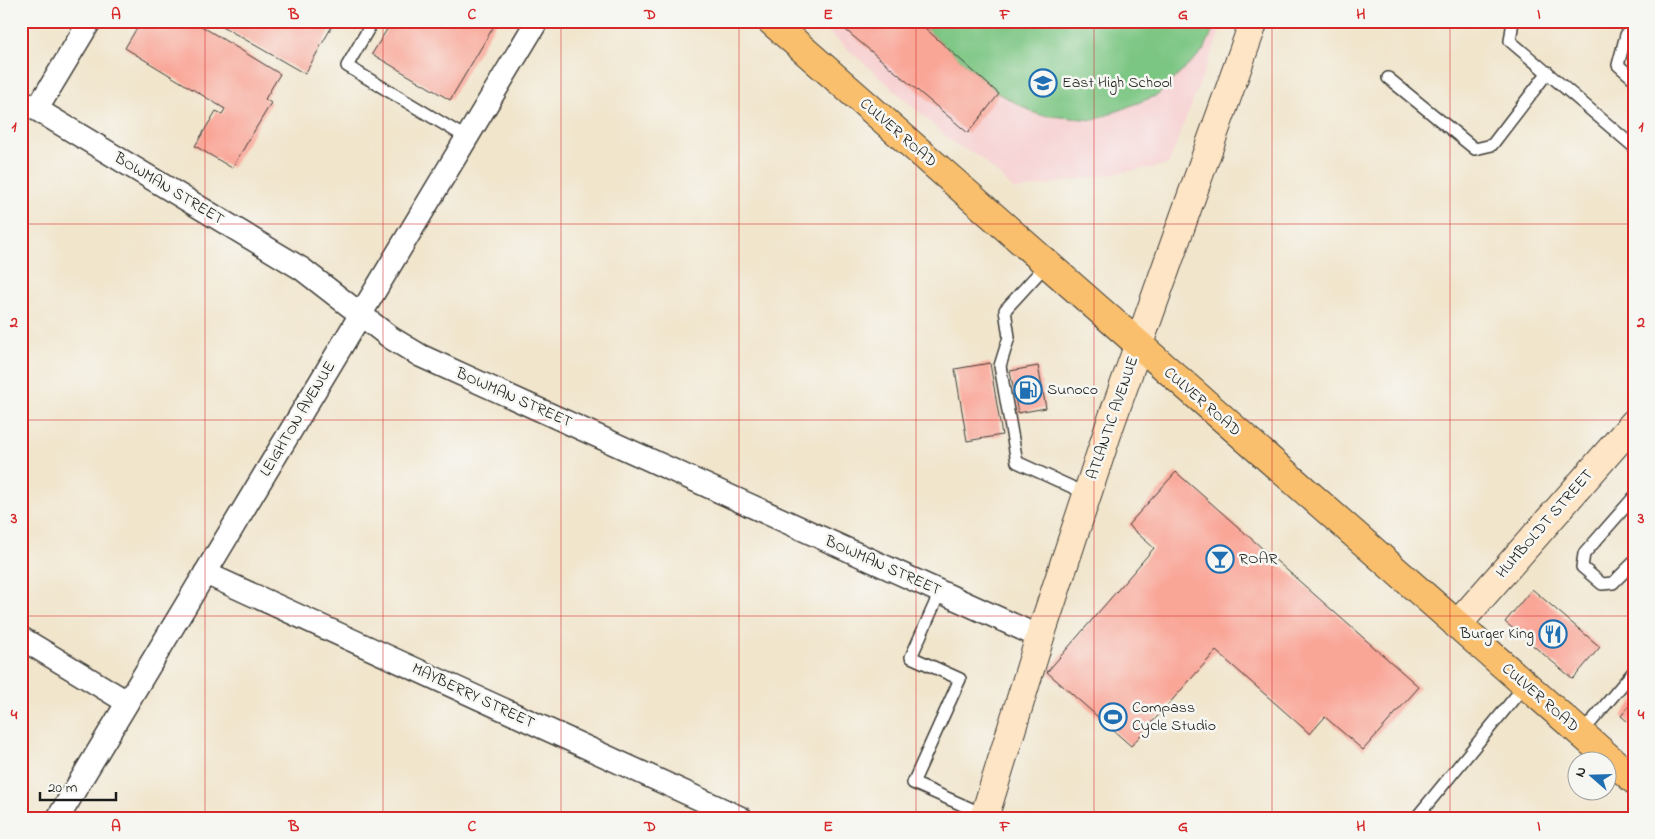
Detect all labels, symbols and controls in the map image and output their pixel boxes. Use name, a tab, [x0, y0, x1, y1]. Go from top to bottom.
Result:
text: A	[111, 3, 121, 27]
text: B	[288, 3, 300, 27]
text: C	[468, 3, 477, 27]
text: D	[643, 3, 656, 27]
text: E	[823, 3, 833, 27]
text: F	[999, 3, 1011, 27]
text: G	[1178, 3, 1188, 27]
text: H	[1356, 3, 1366, 27]
text: I	[1537, 3, 1541, 27]
school or university icon: East High School	[1028, 68, 1058, 98]
place label: East High School	[1062, 71, 1172, 95]
street label: CULVER ROAD	[854, 92, 942, 174]
text: 1	[11, 115, 17, 139]
text: 1	[1638, 115, 1644, 139]
street label: BOWMAN STREET	[108, 146, 229, 231]
text: 2	[9, 311, 18, 335]
text: 2	[1636, 311, 1645, 335]
street label: ATLANTIC AVENUE	[1081, 353, 1145, 483]
street label: LEIGHTON AVENUE	[254, 357, 342, 481]
street label: BOWMAN STREET	[451, 361, 576, 434]
street label: CULVER ROAD	[1158, 361, 1246, 443]
fuel station icon: Sunoco	[1013, 375, 1043, 405]
place label: Sunoco	[1047, 378, 1098, 402]
street label: HUMBOLDT STREET	[1491, 464, 1599, 584]
text: 3	[10, 507, 18, 531]
text: 3	[1637, 507, 1645, 531]
street label: BOWMAN STREET	[820, 529, 945, 602]
bar icon: ROAR	[1205, 544, 1235, 574]
place label: ROAR	[1239, 547, 1277, 571]
restaurant icon: Burger King	[1538, 619, 1568, 649]
place label: Burger King	[1459, 622, 1534, 646]
street label: MAYBERRY STREET	[408, 657, 538, 735]
street label: CULVER ROAD	[1496, 657, 1584, 739]
place label: Compass Cycle Studio	[1132, 696, 1216, 738]
sports icon: Compass Cycle Studio	[1098, 702, 1128, 732]
text: 4	[10, 703, 18, 727]
text: 4	[1637, 703, 1645, 727]
north arrow	[1568, 752, 1618, 802]
text: N	[1570, 764, 1593, 780]
scale bar	[40, 769, 116, 801]
text: 20 m	[48, 777, 78, 799]
text: A	[111, 815, 121, 839]
text: B	[288, 815, 300, 839]
text: C	[468, 815, 477, 839]
text: D	[643, 815, 656, 839]
text: E	[823, 815, 833, 839]
text: F	[999, 815, 1011, 839]
text: G	[1178, 815, 1188, 839]
text: H	[1356, 815, 1366, 839]
text: I	[1537, 815, 1541, 839]

